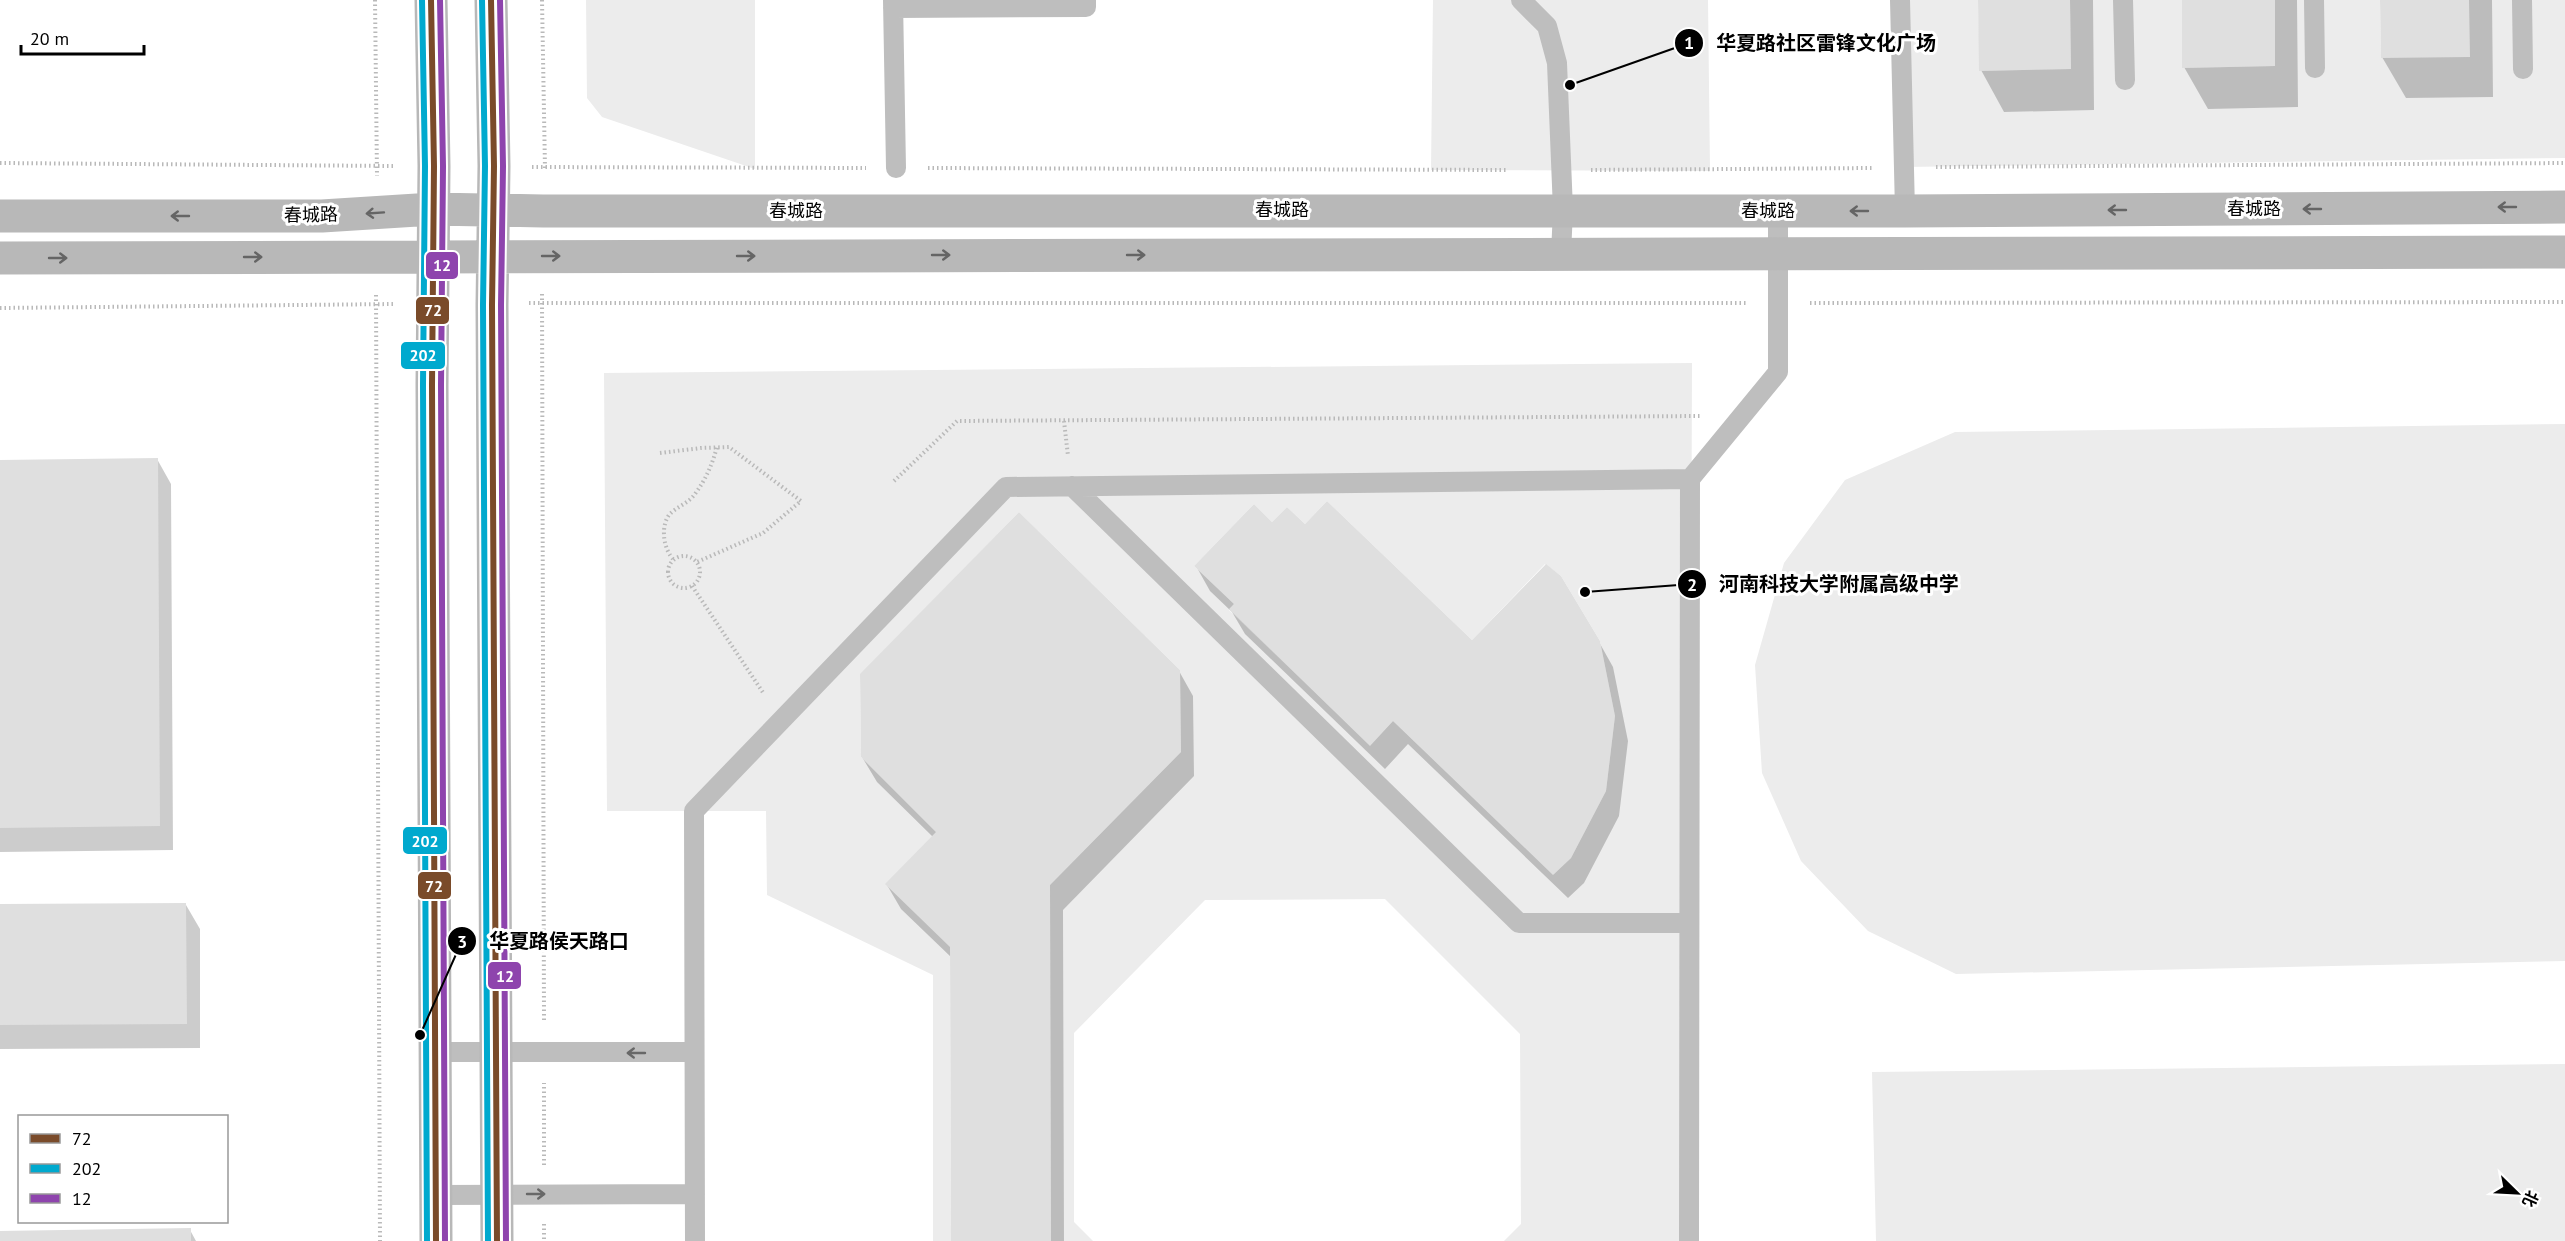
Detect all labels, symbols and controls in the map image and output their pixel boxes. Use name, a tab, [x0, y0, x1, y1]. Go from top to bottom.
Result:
scale bar	[21, 18, 144, 56]
callout: 华夏路社区雷锋文化广场	[1674, 24, 1948, 62]
text: 20 m	[30, 27, 69, 50]
text: 华夏路社区雷锋文化广场	[1716, 30, 1936, 56]
text: 1	[1684, 31, 1694, 54]
street label: 春城路	[2227, 197, 2281, 220]
street label: 春城路	[1255, 198, 1309, 221]
street label: 春城路	[769, 199, 823, 222]
street label: 春城路	[1741, 199, 1795, 222]
one-way arrow	[2497, 201, 2517, 213]
street label: 春城路	[284, 203, 338, 226]
one-way arrow	[2302, 203, 2322, 215]
one-way arrow	[2107, 204, 2127, 216]
one-way arrow	[1849, 205, 1869, 217]
one-way arrow	[365, 207, 385, 218]
one-way arrow	[170, 210, 190, 222]
one-way arrow	[930, 249, 950, 261]
one-way arrow	[1125, 249, 1145, 261]
one-way arrow	[540, 250, 560, 262]
one-way arrow	[735, 250, 755, 262]
one-way arrow	[243, 251, 263, 263]
line badge: 12	[425, 251, 459, 280]
one-way arrow	[48, 252, 68, 264]
text: 12	[433, 255, 451, 275]
line badge: 72	[415, 296, 450, 325]
text: 72	[424, 300, 442, 320]
line badge: 202	[400, 341, 446, 370]
text: 202	[409, 345, 437, 365]
callout: 河南科技大学附属高级中学	[1677, 565, 1971, 603]
text: 河南科技大学附属高级中学	[1719, 571, 1959, 597]
text: 2	[1687, 573, 1697, 596]
line badge: 202	[402, 826, 448, 855]
text: 202	[411, 831, 439, 851]
line badge: 72	[417, 871, 452, 900]
text: 72	[425, 876, 443, 896]
callout: 华夏路侯天路口	[447, 922, 641, 960]
text: 华夏路侯天路口	[489, 928, 629, 954]
text: 3	[457, 930, 467, 953]
line badge: 12	[487, 961, 522, 990]
text: 12	[496, 966, 514, 986]
one-way arrow	[626, 1047, 646, 1059]
legend	[18, 1115, 228, 1223]
text: 72	[72, 1127, 92, 1150]
text: 202	[72, 1157, 101, 1180]
north arrow	[2487, 1163, 2547, 1223]
text: 12	[72, 1187, 92, 1210]
one-way arrow	[526, 1188, 546, 1200]
text: 北	[2518, 1188, 2543, 1210]

